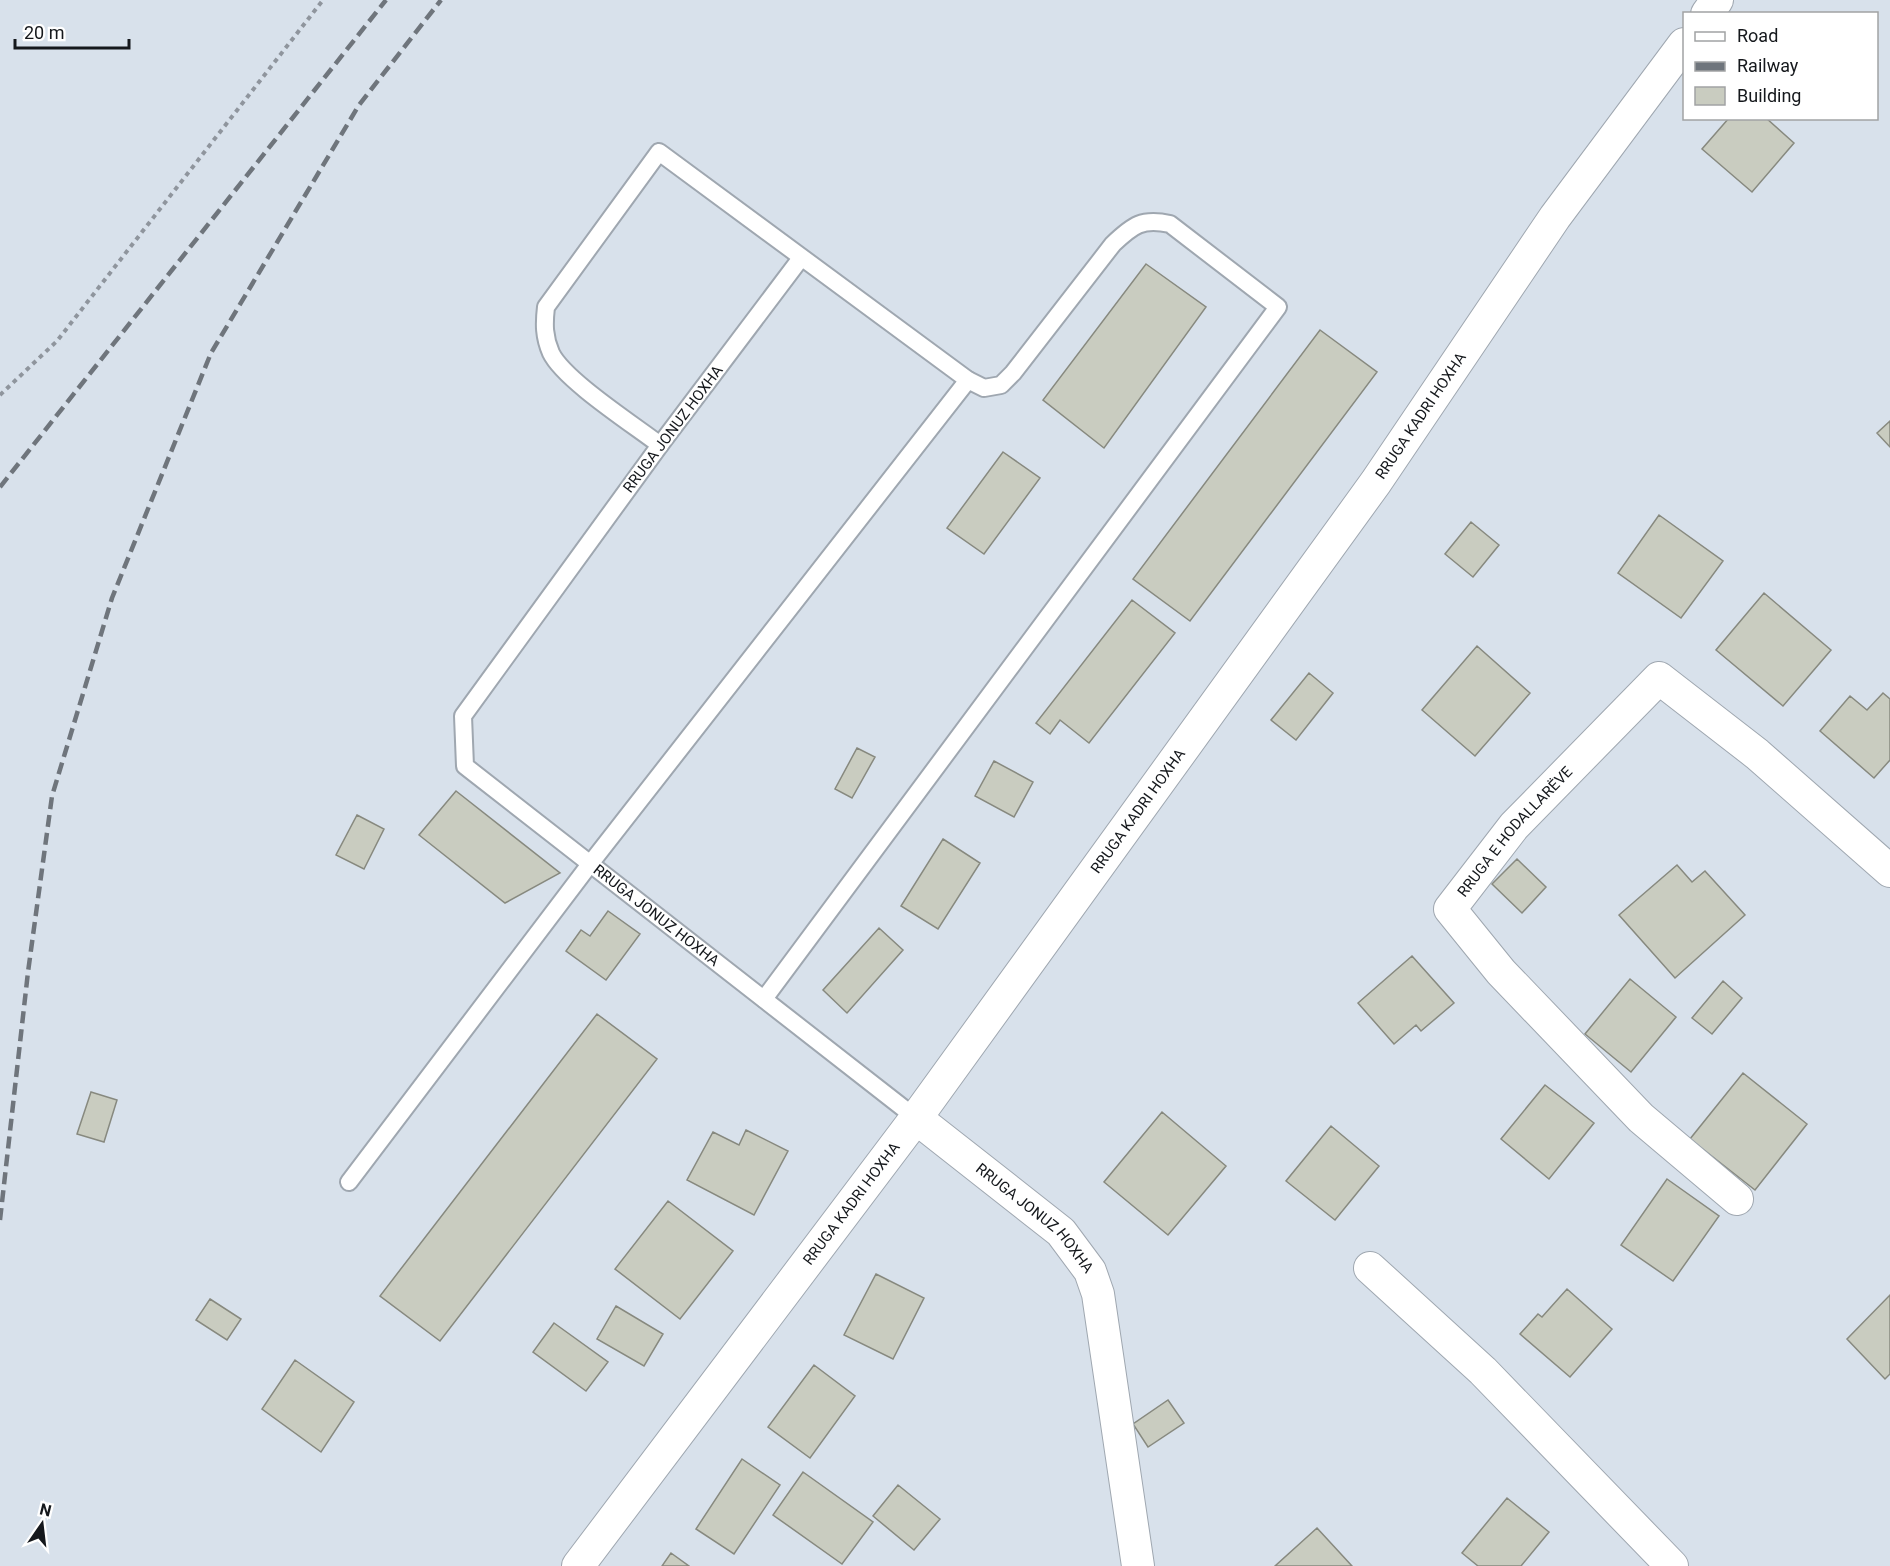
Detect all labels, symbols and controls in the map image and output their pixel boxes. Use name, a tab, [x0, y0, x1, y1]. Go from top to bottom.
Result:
scale bar	[15, 12, 129, 50]
legend	[1683, 12, 1878, 120]
text: 20 m	[24, 22, 64, 43]
text: Road	[1737, 25, 1778, 46]
text: Railway	[1737, 55, 1799, 76]
text: Building	[1737, 85, 1801, 106]
street label: RRUGA KADRI HOXHA	[1372, 349, 1470, 483]
street label: RRUGA JONUZ HOXHA	[619, 362, 727, 496]
street label: RRUGA KADRI HOXHA	[1087, 745, 1189, 877]
street label: RRUGA E HODALLARËVE	[1454, 762, 1576, 900]
street label: RRUGA JONUZ HOXHA	[590, 861, 723, 970]
street label: RRUGA KADRI HOXHA	[799, 1139, 904, 1268]
street label: RRUGA JONUZ HOXHA	[972, 1160, 1098, 1277]
north arrow	[12, 1494, 72, 1554]
text: N	[38, 1499, 53, 1521]

